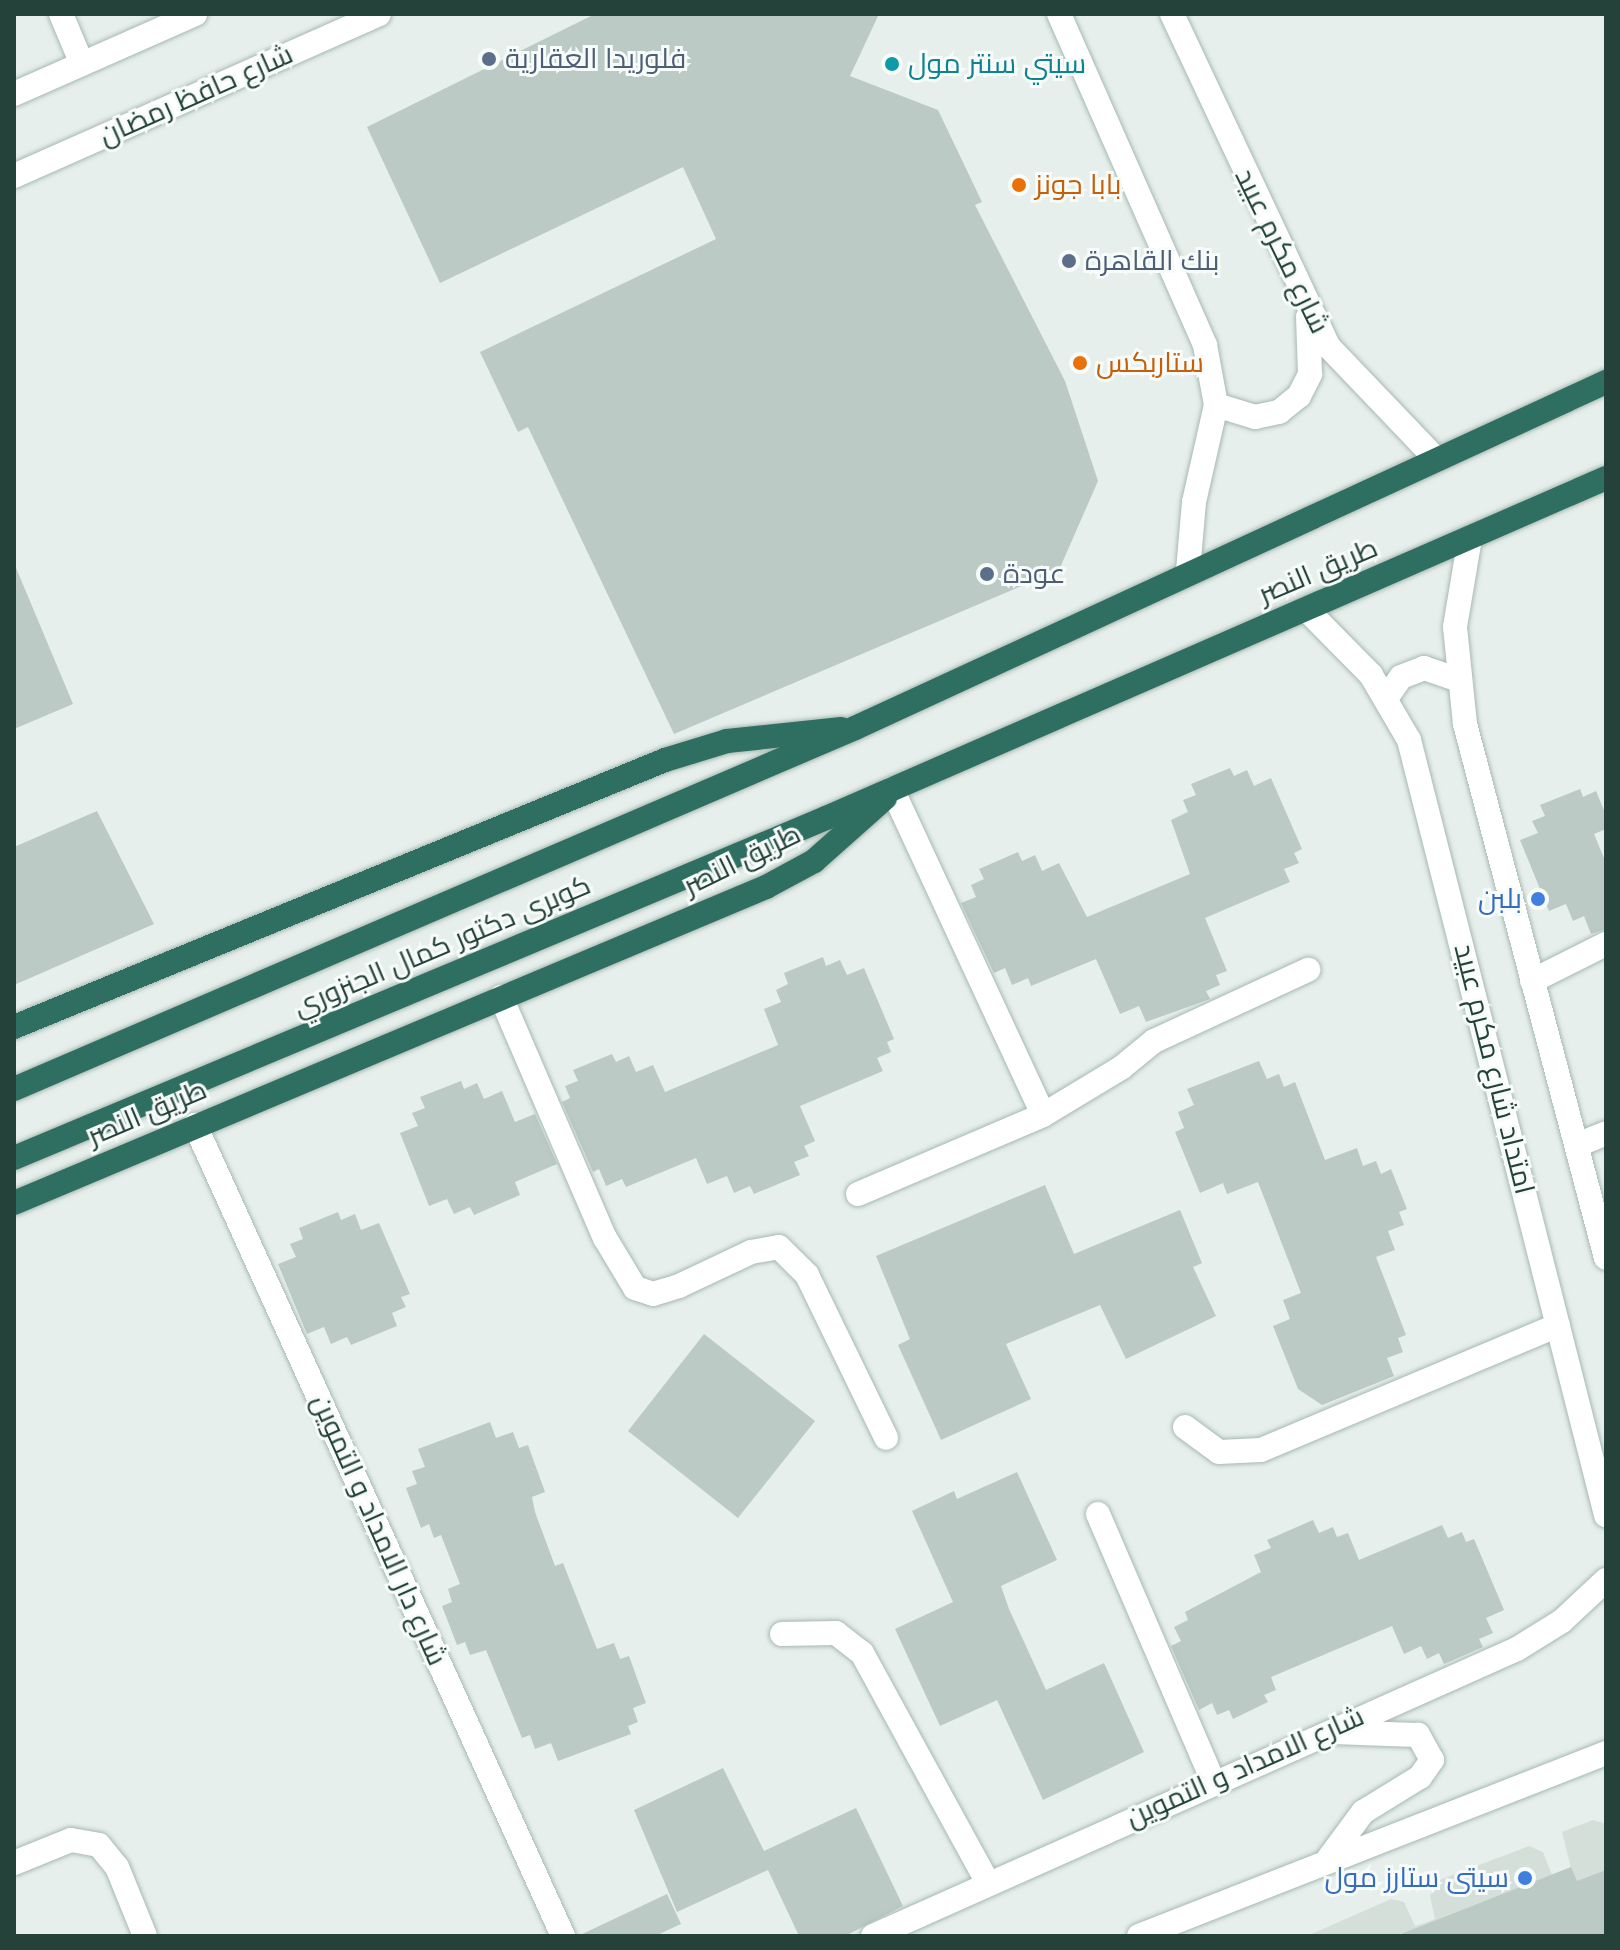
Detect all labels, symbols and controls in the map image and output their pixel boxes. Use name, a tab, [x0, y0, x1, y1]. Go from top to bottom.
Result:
street label: شارع حافظ رمضان	[94, 37, 298, 153]
place label: فلوريدا العقارية	[505, 42, 686, 76]
place label: سيتي سنتر مول	[908, 47, 1086, 81]
marker: فلوريدا العقارية	[480, 50, 498, 68]
marker: سيتي سنتر مول	[883, 55, 901, 73]
street label: شارع مكرم عبيد	[1228, 163, 1336, 339]
place label: بابا جونز	[1035, 168, 1122, 202]
marker: بابا جونز	[1010, 176, 1028, 194]
place label: بنك القاهرة	[1085, 244, 1219, 278]
marker: بنك القاهرة	[1060, 252, 1078, 270]
place label: ستاربكس	[1096, 346, 1204, 380]
marker: ستاربكس	[1071, 354, 1089, 372]
street label: طريق النصر	[1253, 531, 1383, 611]
place label: عودة	[1003, 557, 1066, 591]
marker: عودة	[978, 565, 996, 583]
street label: طريق النصر	[678, 817, 806, 903]
street label: كوبرى دكتور كمال الجنزوري	[288, 868, 596, 1024]
place label: بلبن	[1478, 882, 1522, 916]
marker: بلبن	[1529, 890, 1547, 908]
street label: امتداد شارع مكرم عبيد	[1447, 940, 1541, 1198]
street label: طريق النصر	[82, 1073, 212, 1153]
street label: شارع دار الامداد و التموين	[304, 1389, 454, 1671]
street label: شارع الامداد و التموين	[1121, 1699, 1369, 1835]
place label: سيتى ستارز مول	[1324, 1861, 1509, 1895]
marker: سيتى ستارز مول	[1516, 1869, 1534, 1887]

